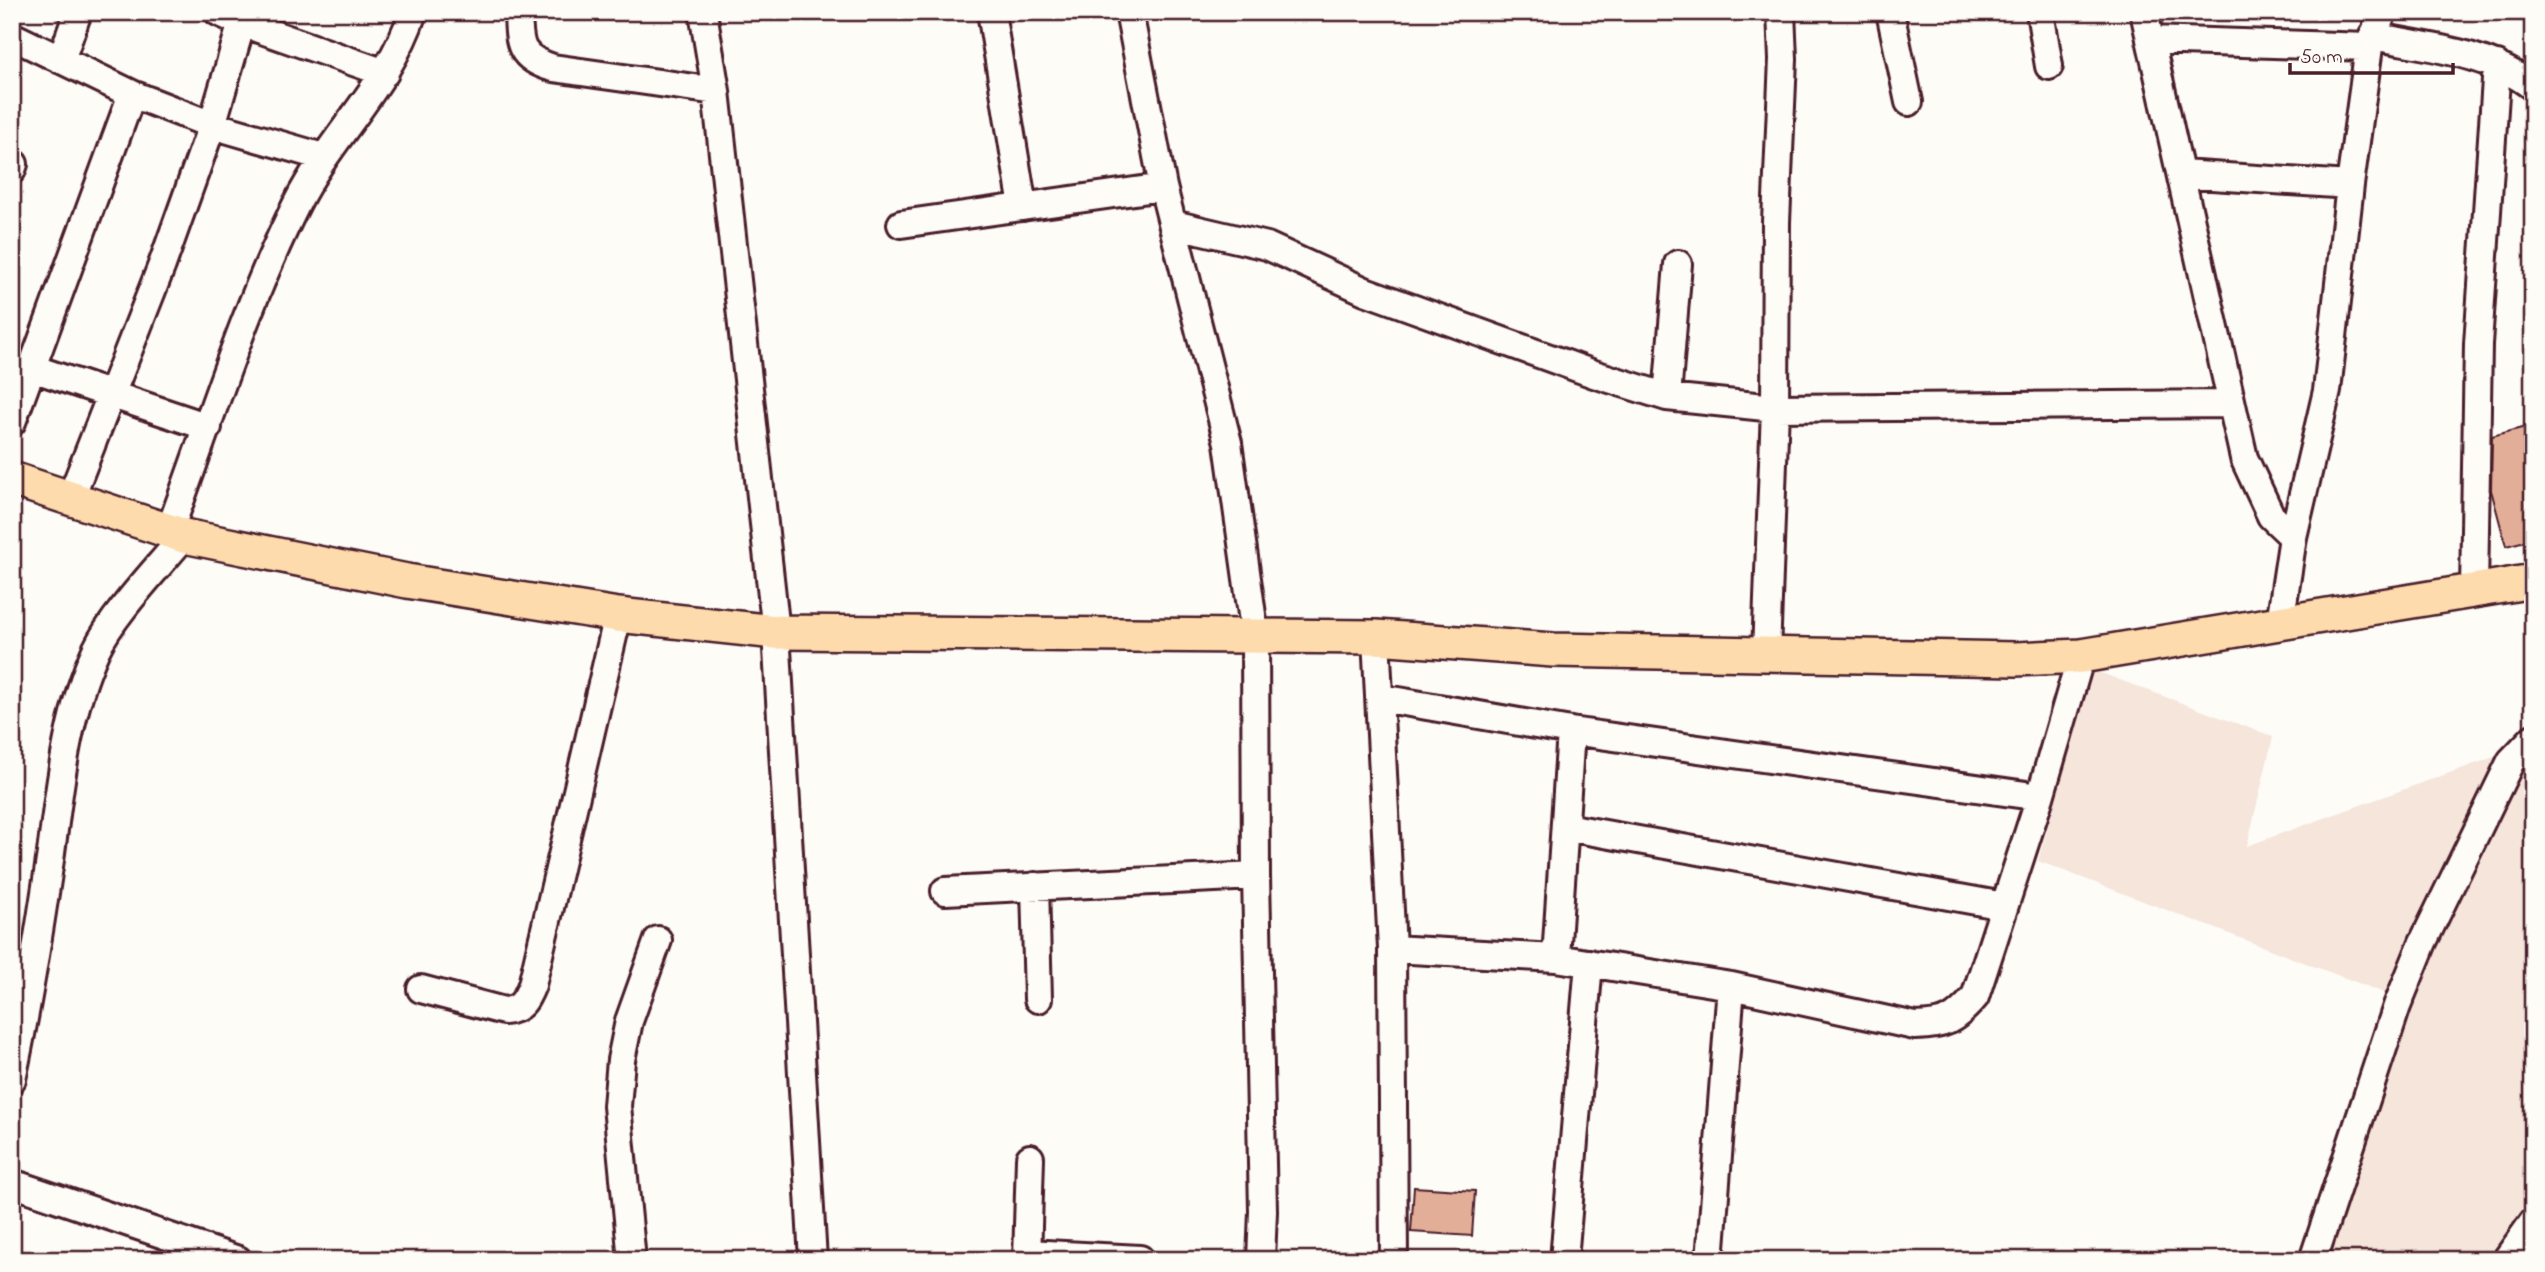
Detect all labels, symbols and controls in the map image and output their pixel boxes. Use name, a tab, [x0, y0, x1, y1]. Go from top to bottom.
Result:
scale bar	[2290, 32, 2452, 76]
text: 50 m	[2300, 43, 2343, 73]

